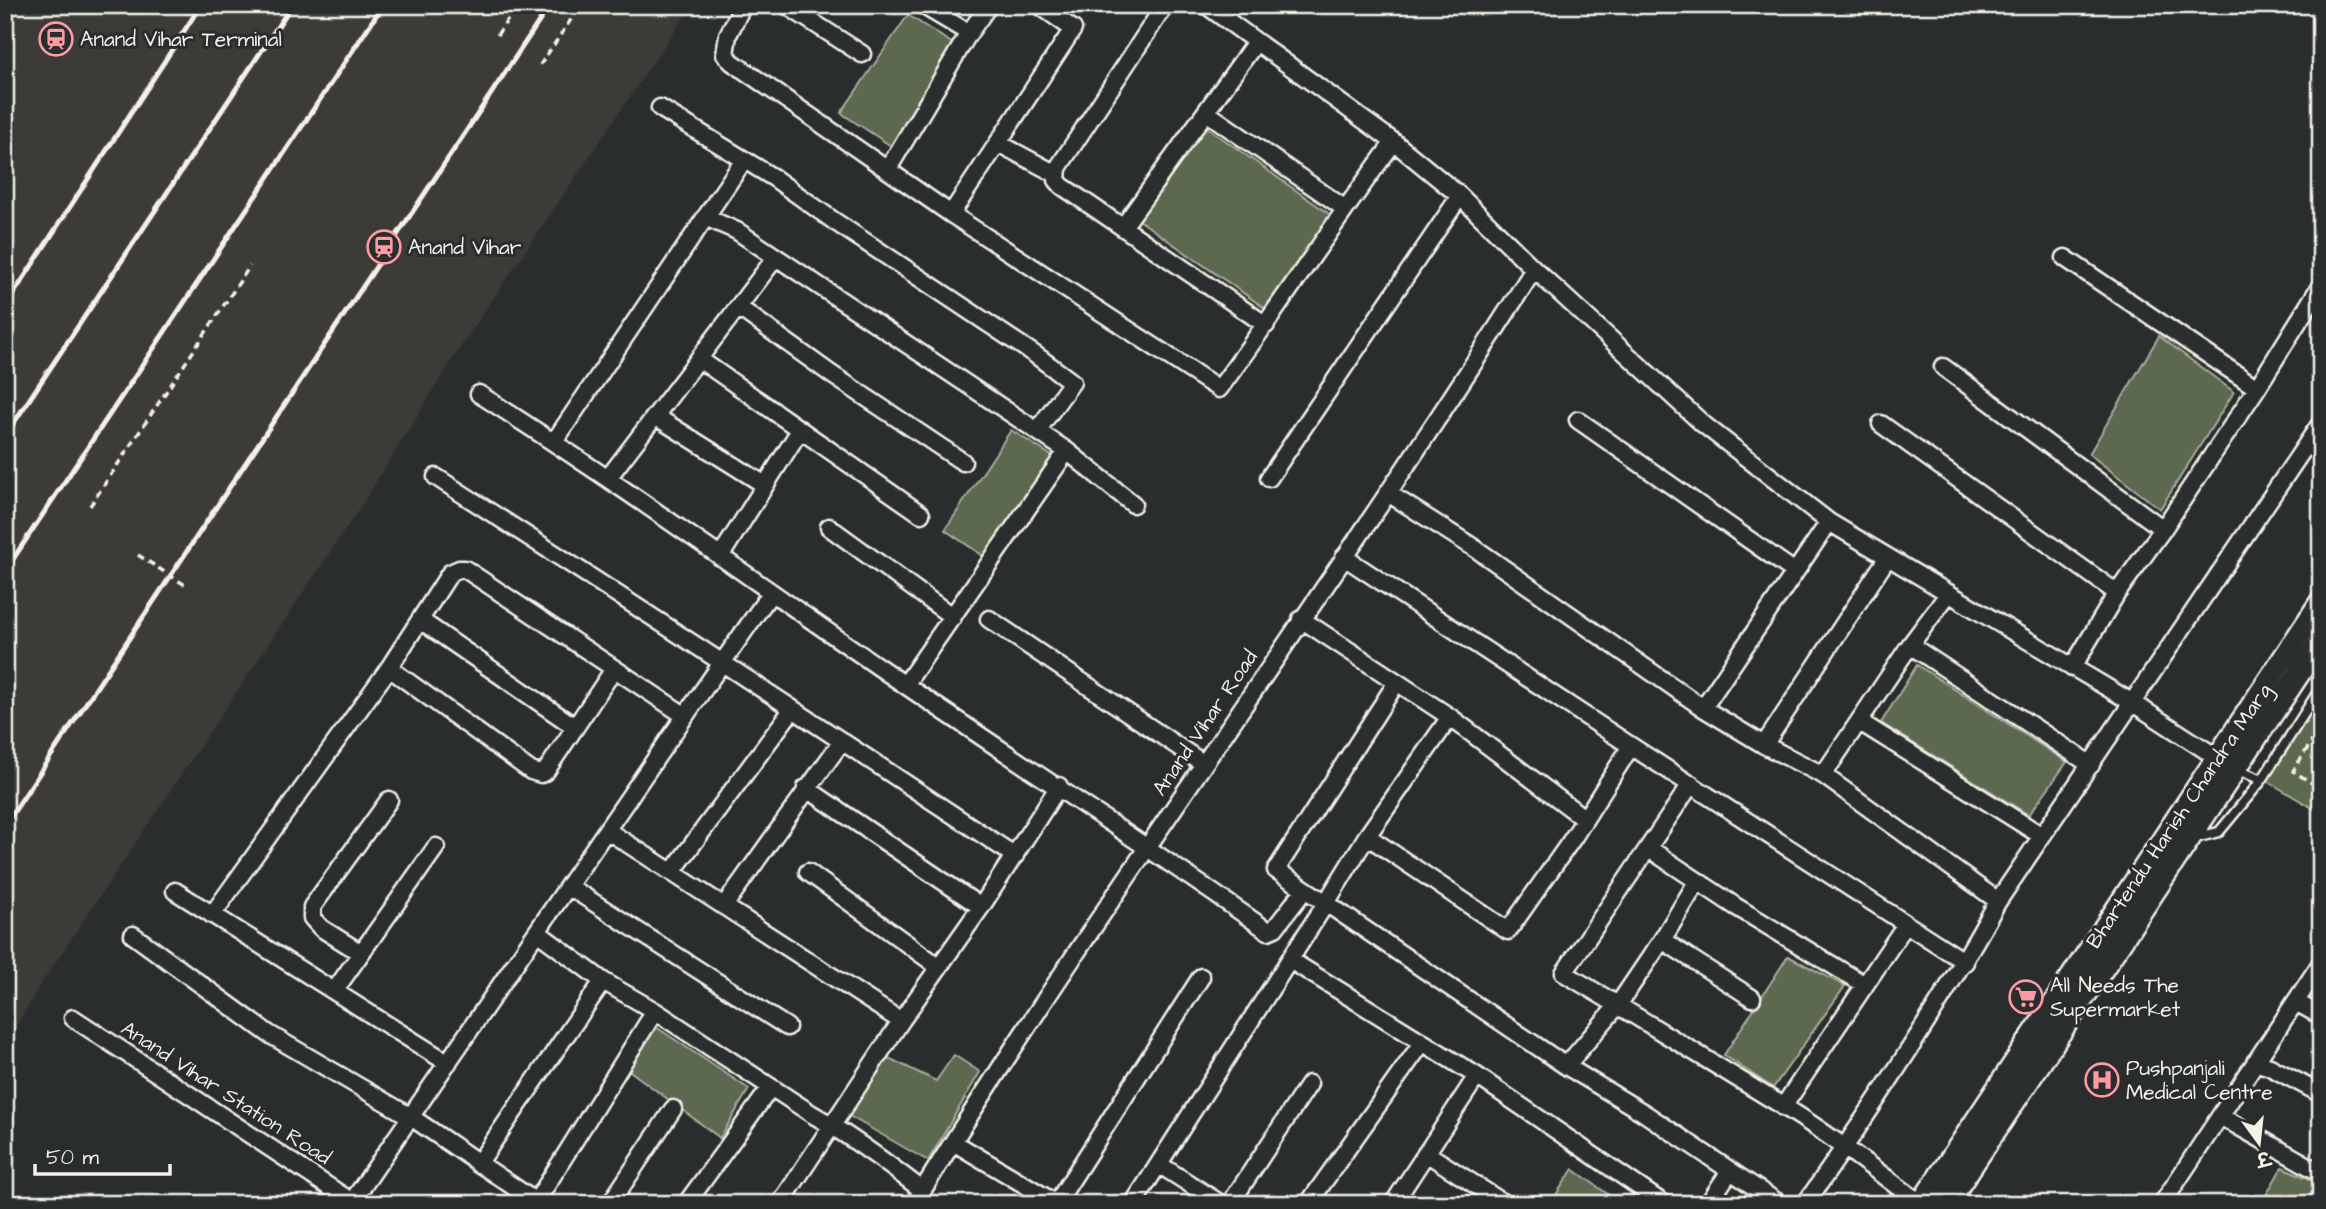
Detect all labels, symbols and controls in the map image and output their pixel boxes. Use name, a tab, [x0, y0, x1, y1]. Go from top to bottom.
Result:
station icon: Anand Vihar Terminal	[37, 20, 75, 58]
place label: Anand Vihar Terminal	[80, 25, 282, 54]
station icon: Anand Vihar	[365, 228, 403, 266]
place label: Anand Vihar	[408, 233, 522, 262]
street label: Anand Vihar Road	[1145, 644, 1265, 802]
street label: Bhartendu Harish Chandra Marg	[2079, 678, 2280, 955]
place label: All Needs The Supermarket	[2050, 971, 2181, 1025]
supermarket icon: All Needs The Supermarket	[2007, 978, 2045, 1016]
street label: Anand Vihar Station Road	[115, 1014, 337, 1172]
place label: Pushpanjali Medical Centre	[2126, 1054, 2273, 1107]
hospital icon: Pushpanjali Medical Centre	[2083, 1061, 2121, 1099]
north arrow	[2224, 1108, 2294, 1178]
scale bar	[35, 1132, 170, 1176]
text: 50 m	[46, 1143, 100, 1172]
text: उ	[2251, 1143, 2275, 1173]

